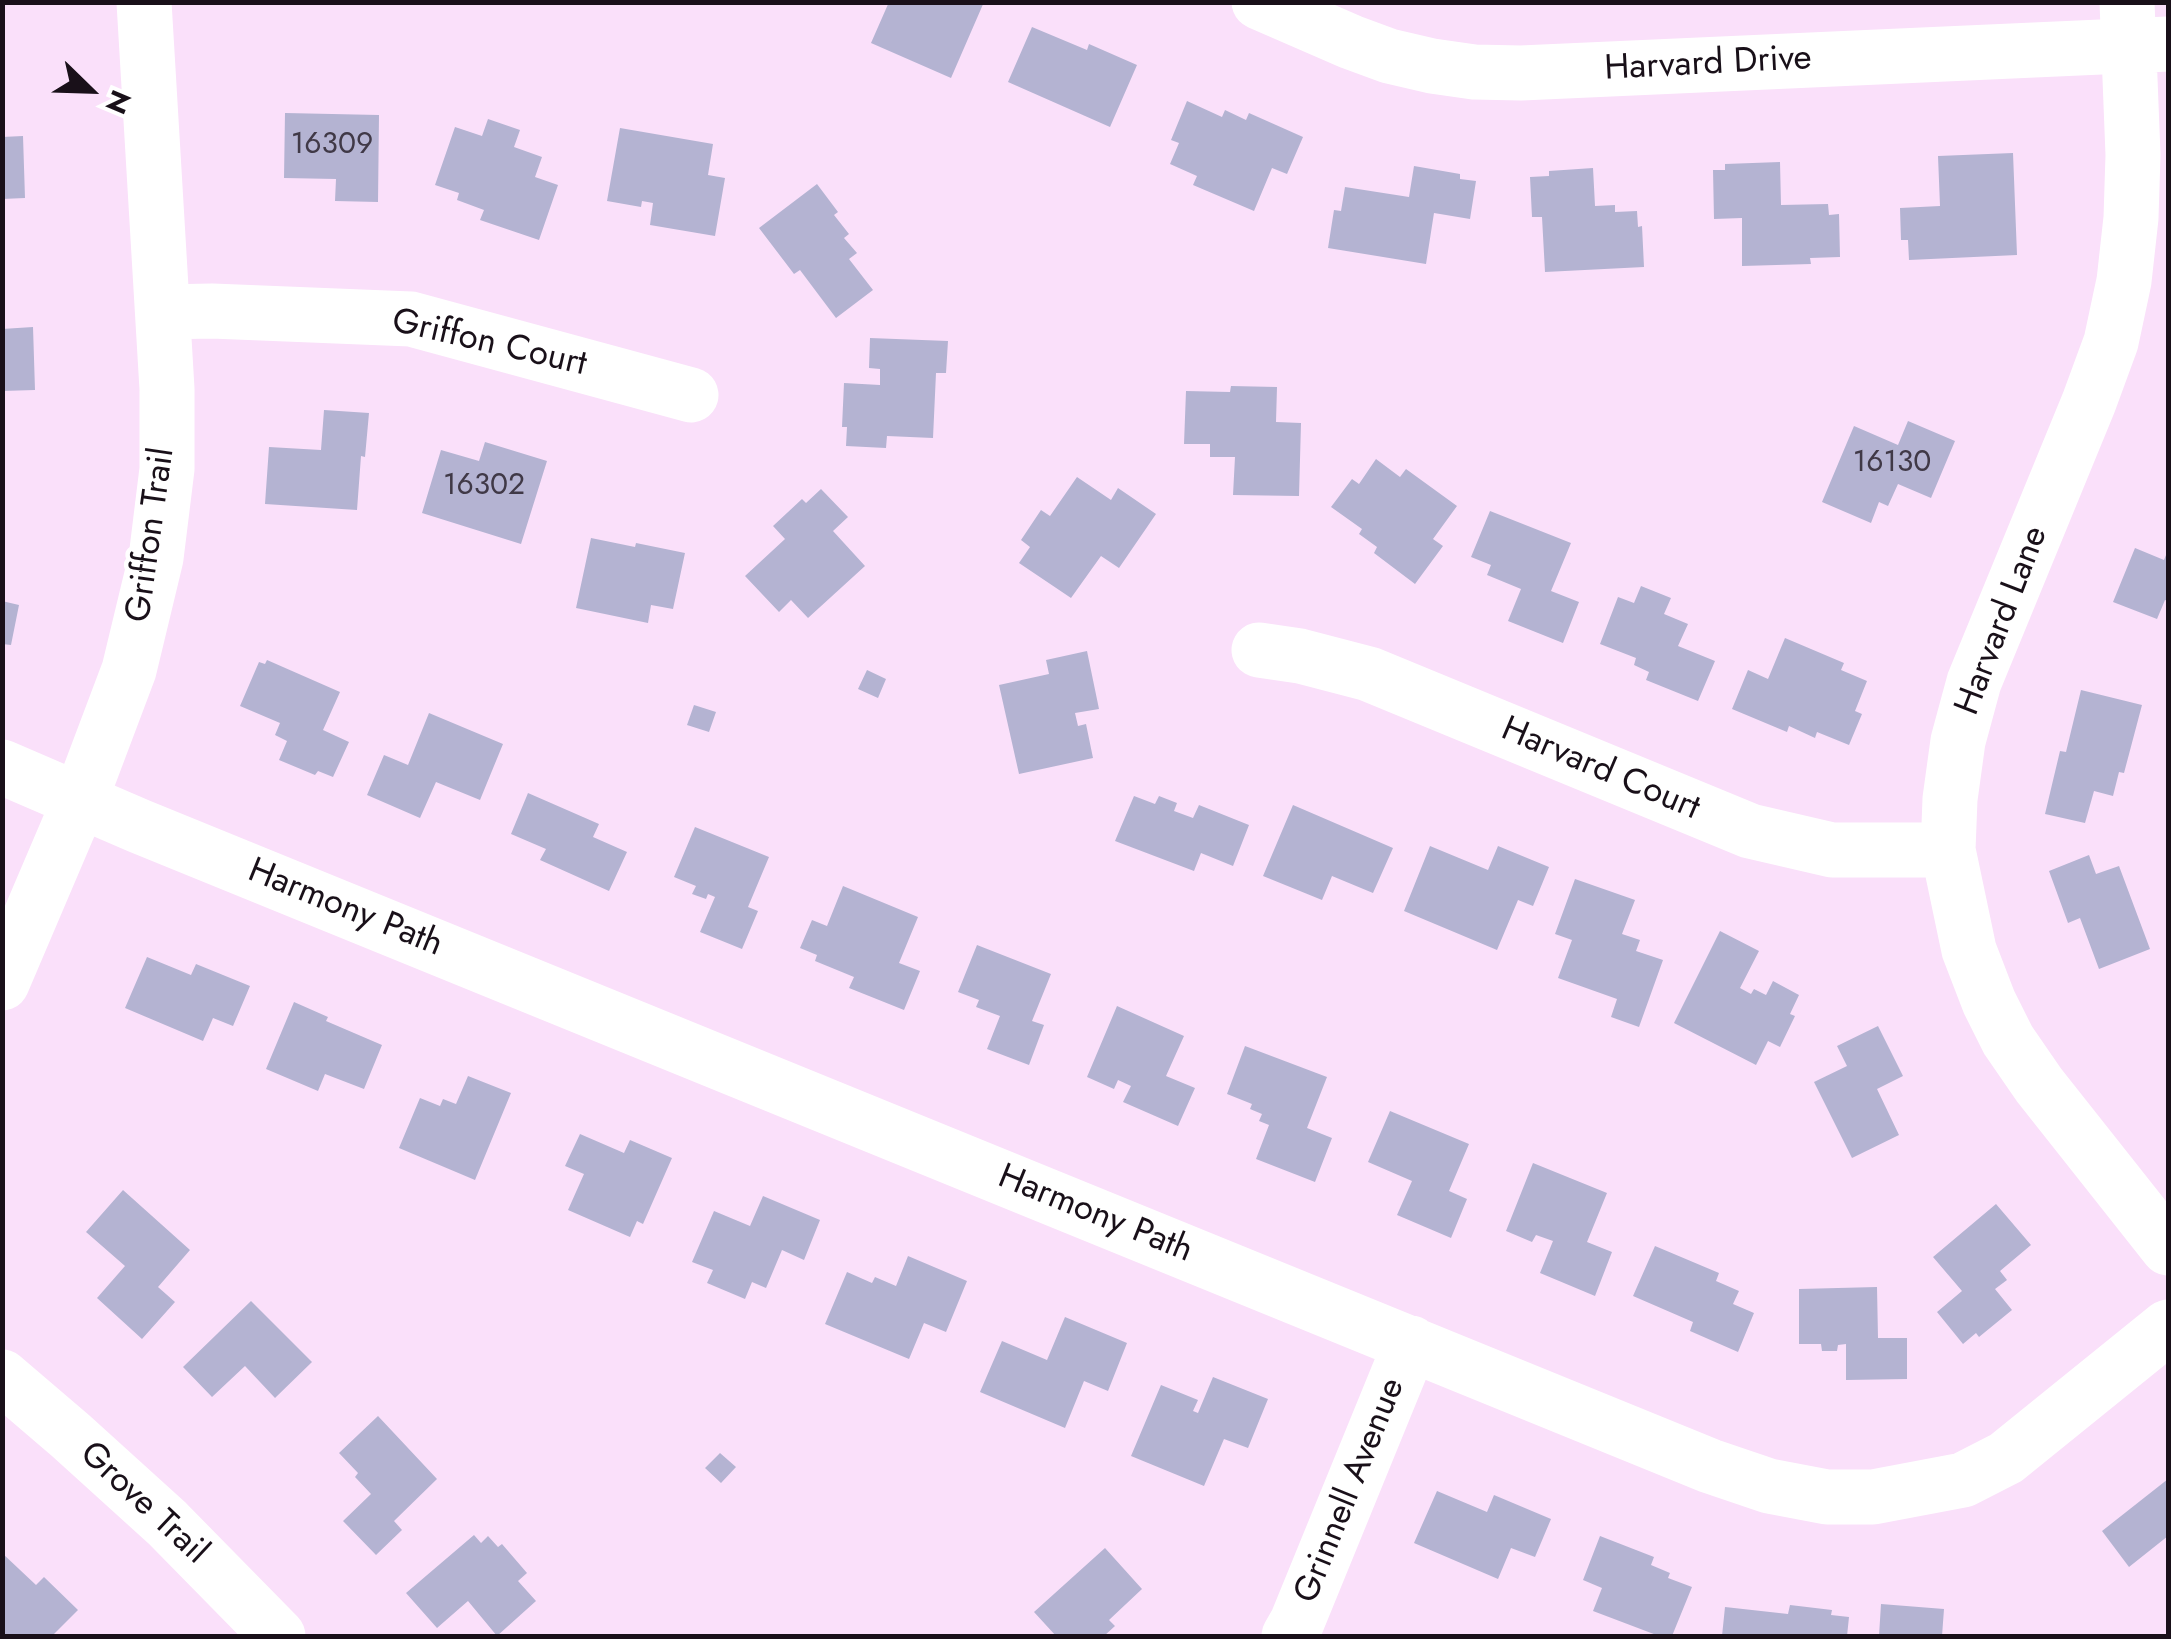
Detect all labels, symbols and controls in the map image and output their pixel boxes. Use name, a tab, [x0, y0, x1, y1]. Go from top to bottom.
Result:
street label: Harvard Drive	[1603, 39, 1813, 91]
north arrow	[40, 40, 140, 140]
text: N	[95, 84, 141, 120]
house number: 16309	[291, 128, 373, 164]
street label: Griffon Court	[388, 301, 590, 387]
street label: Griffon Trail	[119, 445, 185, 625]
house number: 16130	[1853, 446, 1931, 482]
house number: 16302	[443, 469, 525, 505]
street label: Harvard Lane	[1948, 521, 2058, 721]
street label: Harvard Court	[1494, 709, 1706, 831]
street label: Harmony Path	[242, 851, 448, 967]
street label: Harmony Path	[992, 1157, 1198, 1273]
street label: Grinnell Avenue	[1287, 1373, 1415, 1609]
street label: Grove Trail	[70, 1434, 216, 1574]

